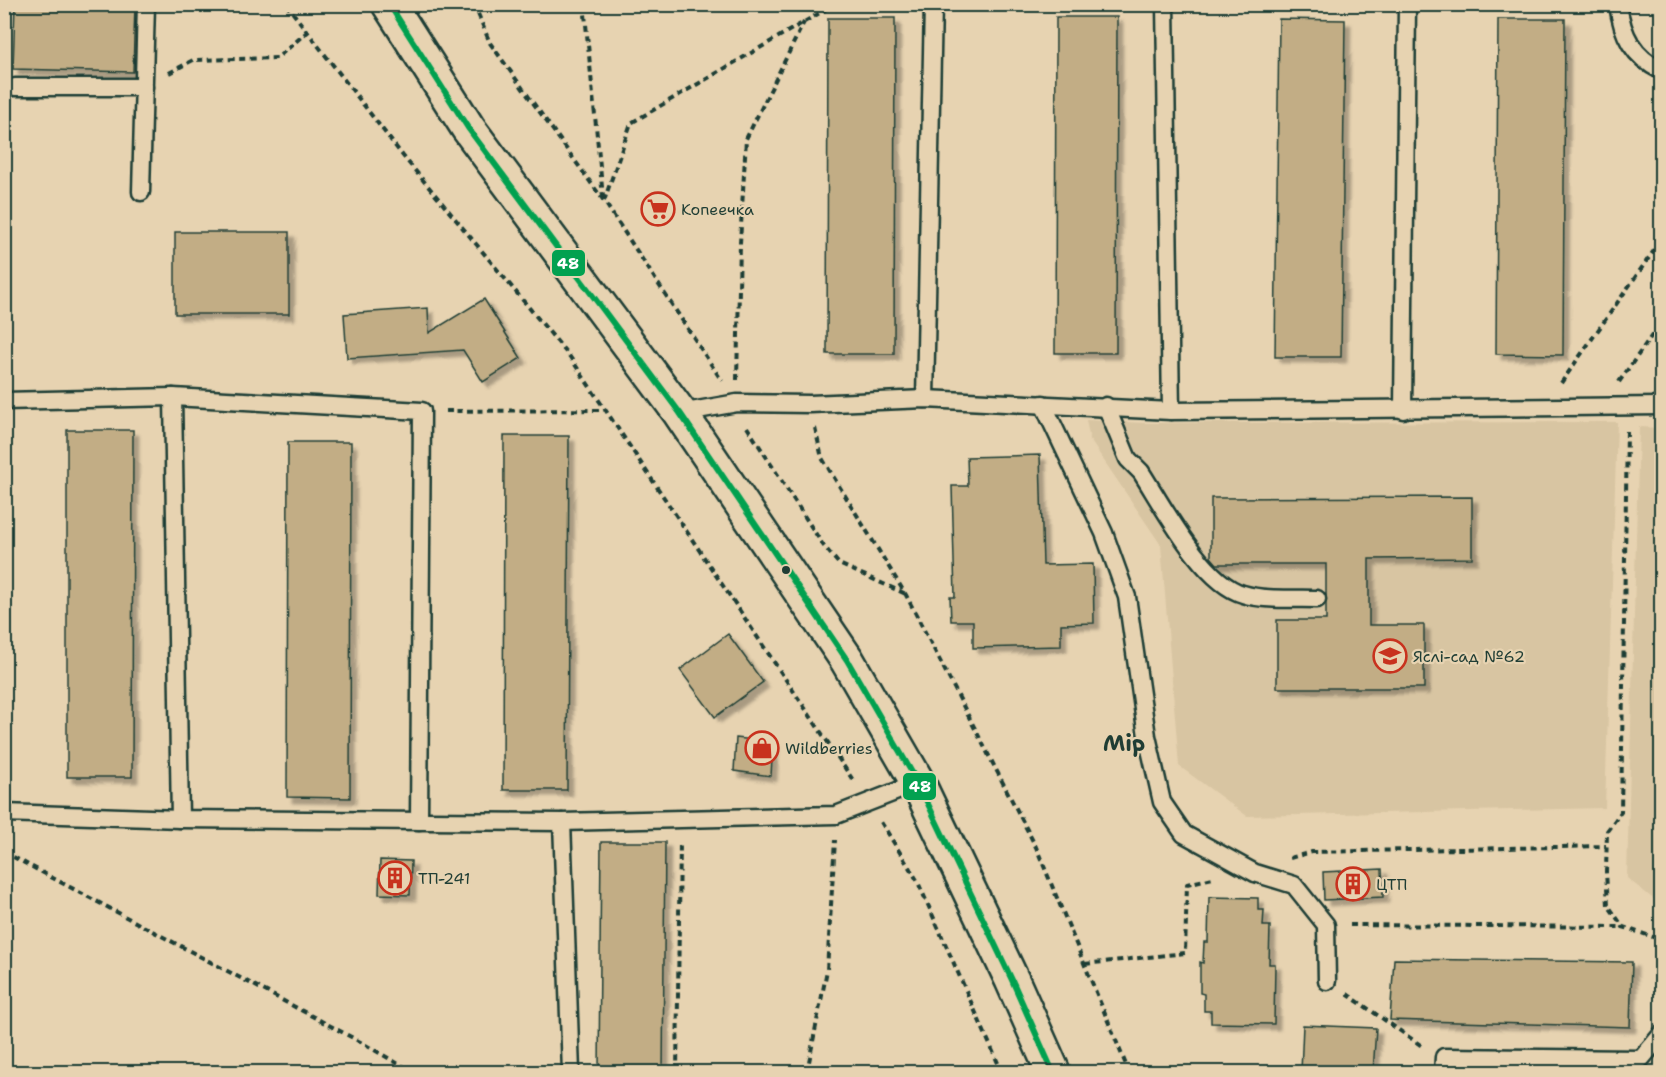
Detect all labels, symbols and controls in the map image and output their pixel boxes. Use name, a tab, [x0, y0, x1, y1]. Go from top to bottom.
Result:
supermarket icon: Копеечка	[640, 191, 676, 227]
place label: Копеечка	[681, 199, 754, 220]
line badge: 48	[551, 249, 586, 277]
text: 48	[557, 253, 579, 274]
unlabelled marker	[780, 564, 792, 576]
school or university icon: Яслі-сад №62	[1372, 638, 1408, 674]
place label: Яслі-сад №62	[1413, 646, 1525, 667]
district label: Мір	[1103, 729, 1145, 758]
shop icon: Wildberries	[744, 730, 780, 766]
place label: Wildberries	[785, 738, 873, 759]
line badge: 48	[902, 772, 937, 801]
text: 48	[909, 776, 931, 797]
building icon: ТП-241	[377, 860, 413, 896]
building icon: ЦТП	[1335, 866, 1371, 902]
place label: ТП-241	[418, 868, 470, 889]
place label: ЦТП	[1376, 874, 1407, 895]

